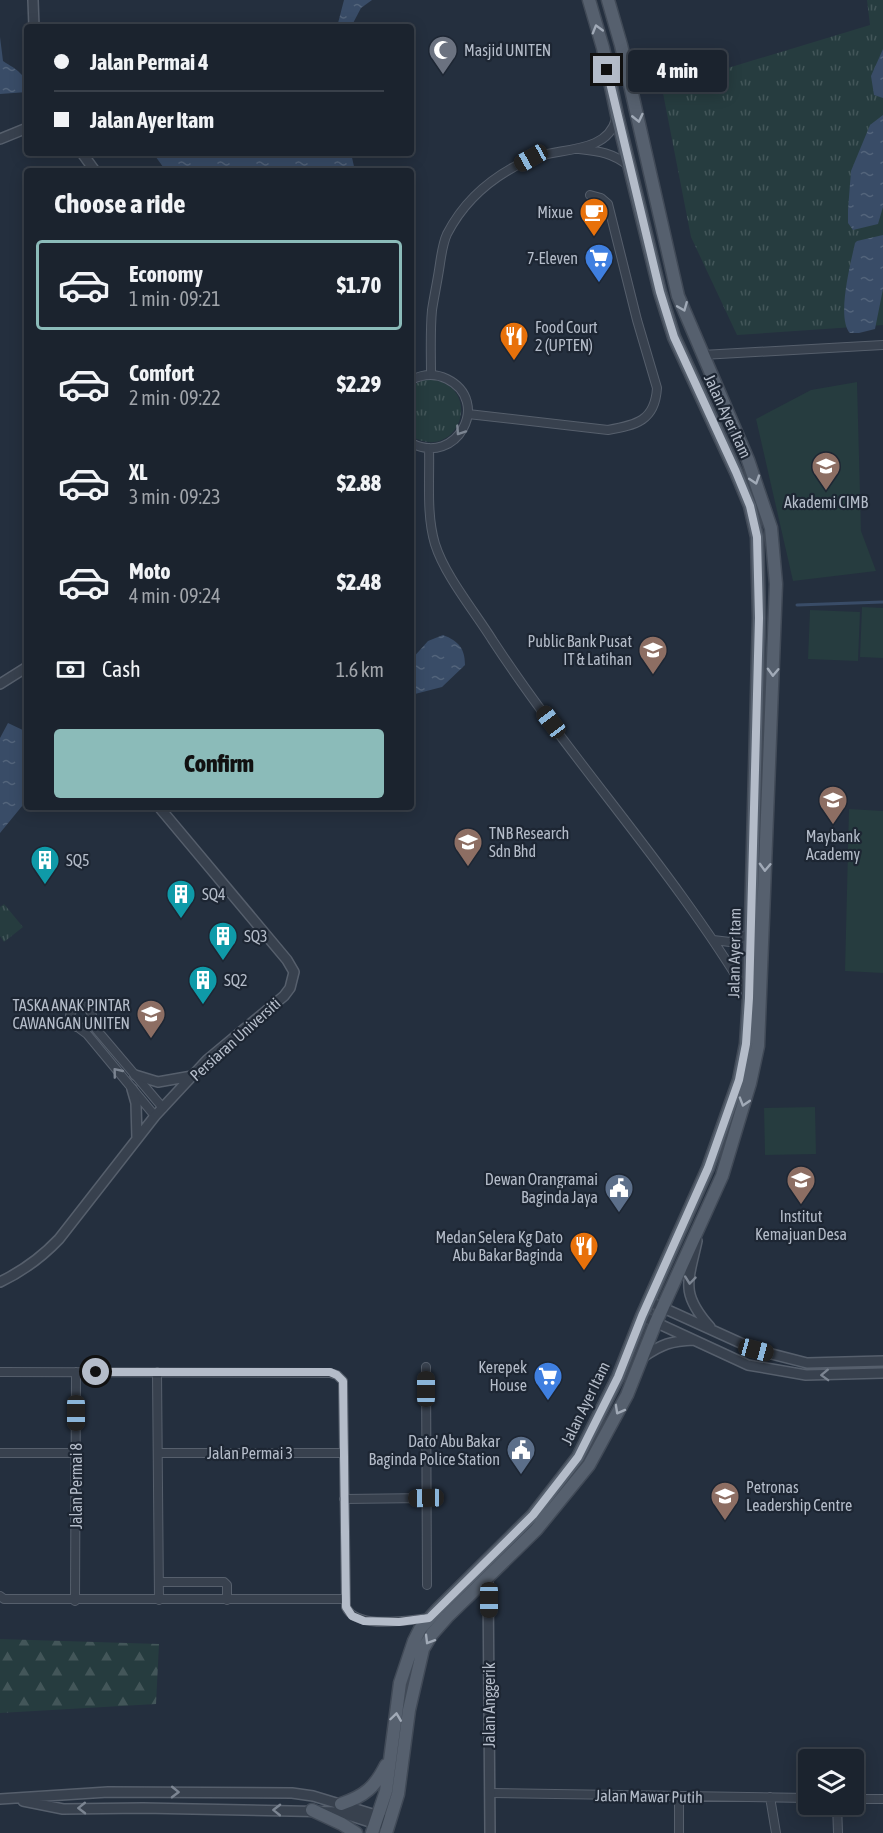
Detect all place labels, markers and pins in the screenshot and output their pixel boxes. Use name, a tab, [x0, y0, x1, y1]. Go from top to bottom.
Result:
mosque icon: Masjid UNITEN	[427, 34, 459, 76]
place label: Masjid UNITEN	[464, 41, 551, 60]
cafe icon: Mixue	[578, 196, 610, 238]
place label: Mixue	[537, 203, 573, 221]
supermarket icon: 7-Eleven	[583, 242, 615, 284]
place label: 7-Eleven	[527, 249, 578, 267]
place label: Food Court 2 (UPTEN)	[535, 318, 598, 355]
restaurant icon: Food Court 2 (UPTEN)	[498, 320, 530, 362]
school or university icon: Akademi CIMB	[810, 450, 842, 492]
place label: Akademi CIMB	[784, 493, 868, 511]
place label: Public Bank Pusat IT & Latihan	[528, 632, 632, 668]
school or university icon: Public Bank Pusat IT & Latihan	[637, 634, 669, 676]
school or university icon: Maybank Academy	[817, 784, 849, 826]
place label: TNB Research Sdn Bhd	[489, 824, 569, 860]
school or university icon: TNB Research Sdn Bhd	[452, 826, 484, 868]
place label: Maybank Academy	[806, 827, 860, 864]
building icon: SQ5	[29, 844, 61, 886]
place label: SQ5	[66, 851, 90, 869]
building icon: SQ4	[165, 878, 197, 920]
place label: SQ4	[202, 885, 226, 903]
building icon: SQ3	[207, 920, 239, 962]
place label: SQ3	[244, 927, 268, 945]
building icon: SQ2	[187, 964, 219, 1006]
place label: SQ2	[224, 971, 248, 989]
place label: TASKA ANAK PINTAR CAWANGAN UNITEN	[12, 996, 130, 1032]
school or university icon: TASKA ANAK PINTAR CAWANGAN UNITEN	[135, 998, 167, 1040]
school or university icon: Institut Kemajuan Desa	[785, 1164, 817, 1206]
place label: Dewan Orangramai Baginda Jaya	[485, 1170, 598, 1207]
public building icon: Dewan Orangramai Baginda Jaya	[603, 1172, 635, 1214]
place label: Institut Kemajuan Desa	[755, 1207, 847, 1244]
place label: Medan Selera Kg Dato Abu Bakar Baginda	[435, 1228, 563, 1265]
restaurant icon: Medan Selera Kg Dato Abu Bakar Baginda	[568, 1230, 600, 1272]
place label: Kerepek House	[478, 1358, 527, 1394]
supermarket icon: Kerepek House	[532, 1360, 564, 1402]
place label: Dato' Abu Bakar Baginda Police Station	[369, 1432, 500, 1469]
public building icon: Dato' Abu Bakar Baginda Police Station	[505, 1434, 537, 1476]
place label: Petronas Leadership Centre	[746, 1478, 852, 1515]
school or university icon: Petronas Leadership Centre	[709, 1480, 741, 1522]

